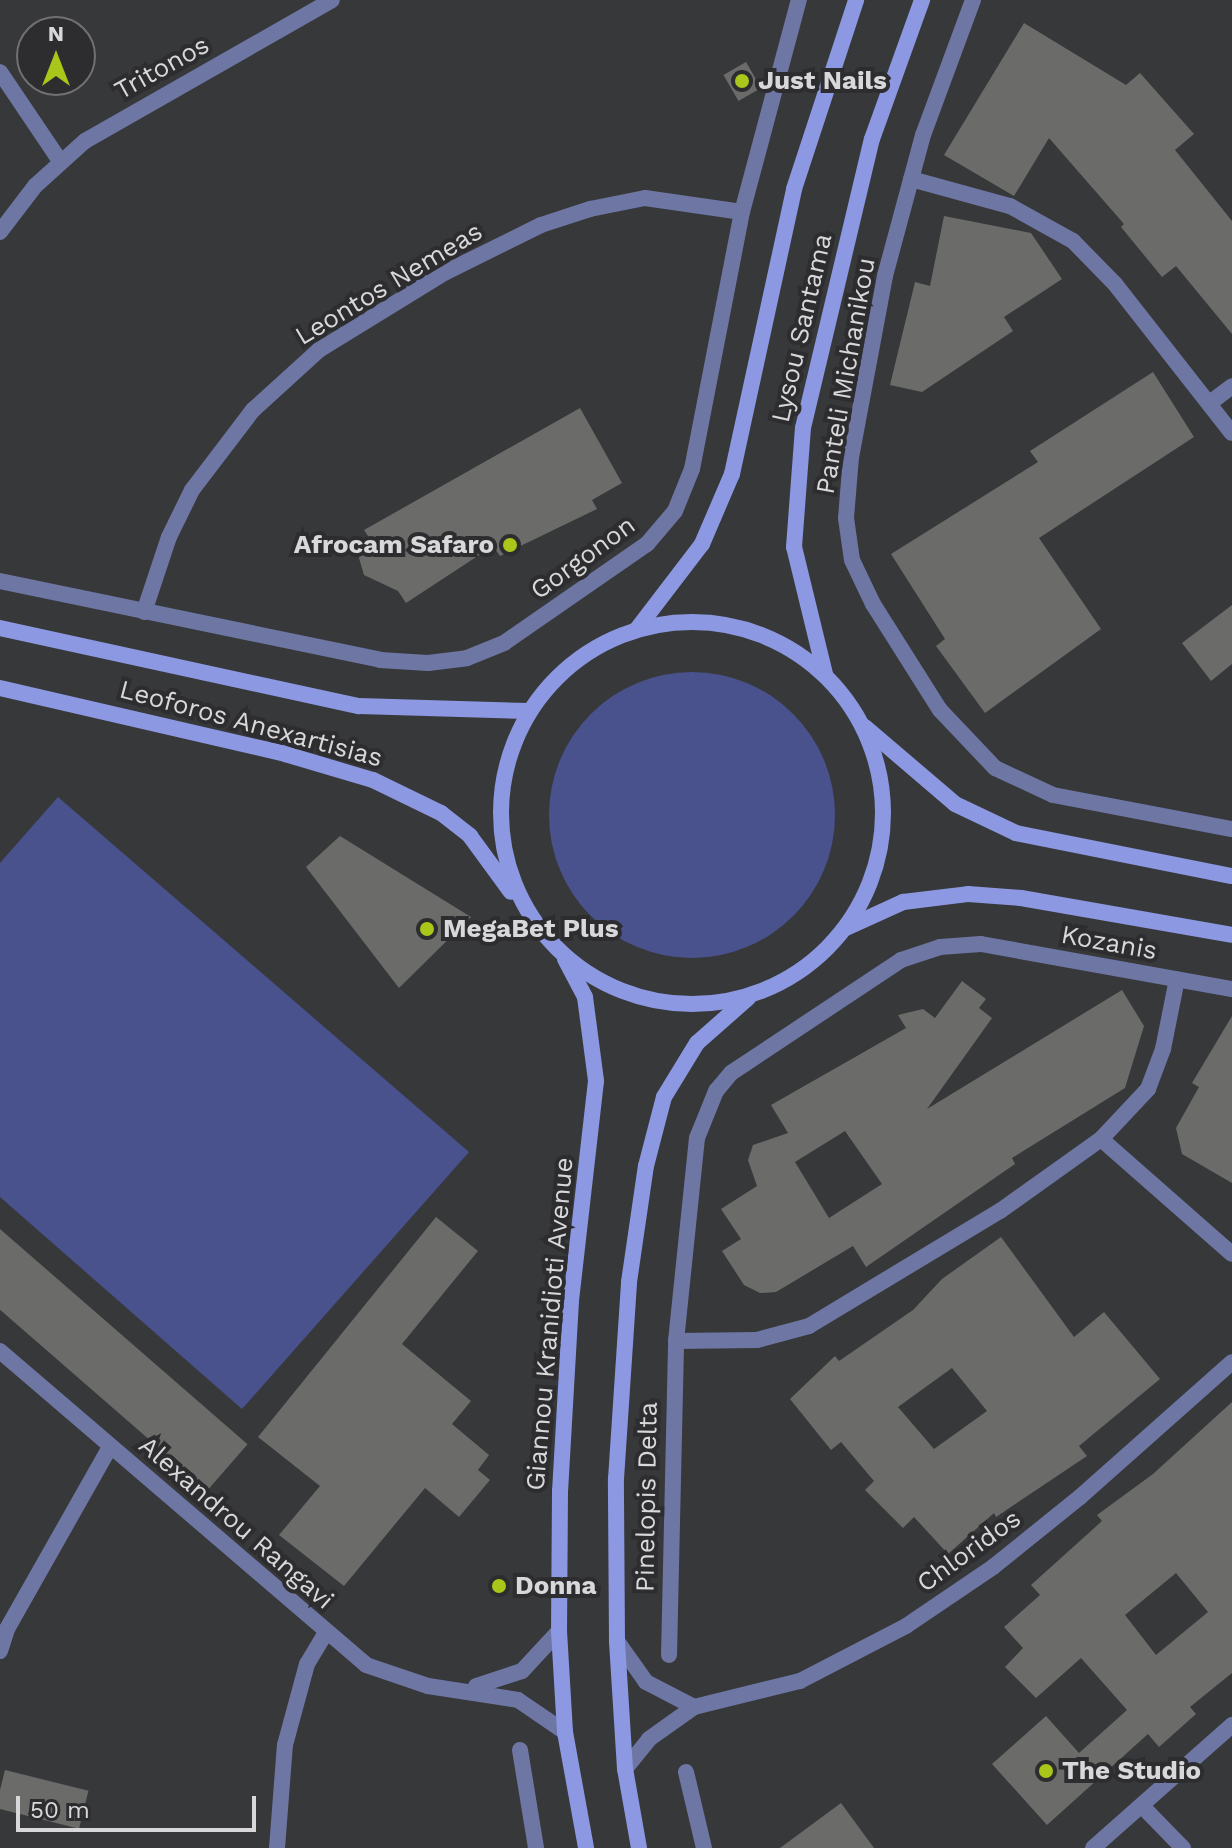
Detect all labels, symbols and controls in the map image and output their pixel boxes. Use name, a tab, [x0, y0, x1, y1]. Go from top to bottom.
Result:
north arrow	[16, 16, 96, 96]
text: N	[48, 21, 64, 46]
street label: Tritonos	[109, 29, 215, 107]
place label: Just Nails	[758, 65, 887, 97]
marker: Just Nails	[733, 72, 751, 90]
street label: Leontos Nemeas	[290, 216, 488, 352]
street label: Lysou Santama	[765, 231, 839, 425]
street label: Panteli Michanikou	[810, 255, 882, 497]
street label: Gorgonon	[525, 510, 641, 606]
place label: Afrocam Safaro	[294, 529, 494, 561]
marker: Afrocam Safaro	[501, 536, 519, 554]
street label: Leoforos Anexartisias	[116, 674, 386, 774]
place label: MegaBet Plus	[443, 913, 619, 945]
street label: Kozanis	[1059, 919, 1159, 967]
marker: MegaBet Plus	[418, 920, 436, 938]
street label: Giannou Kranidioti Avenue	[520, 1156, 580, 1492]
street label: Pinelopis Delta	[630, 1402, 664, 1592]
street label: Alexandrou Rangavi	[132, 1430, 340, 1616]
street label: Chloridos	[911, 1503, 1027, 1599]
place label: Donna	[515, 1570, 597, 1602]
marker: Donna	[490, 1577, 508, 1595]
place label: The Studio	[1062, 1755, 1201, 1787]
marker: The Studio	[1037, 1762, 1055, 1780]
scale bar	[20, 1780, 260, 1830]
text: 50 m	[30, 1796, 90, 1824]

